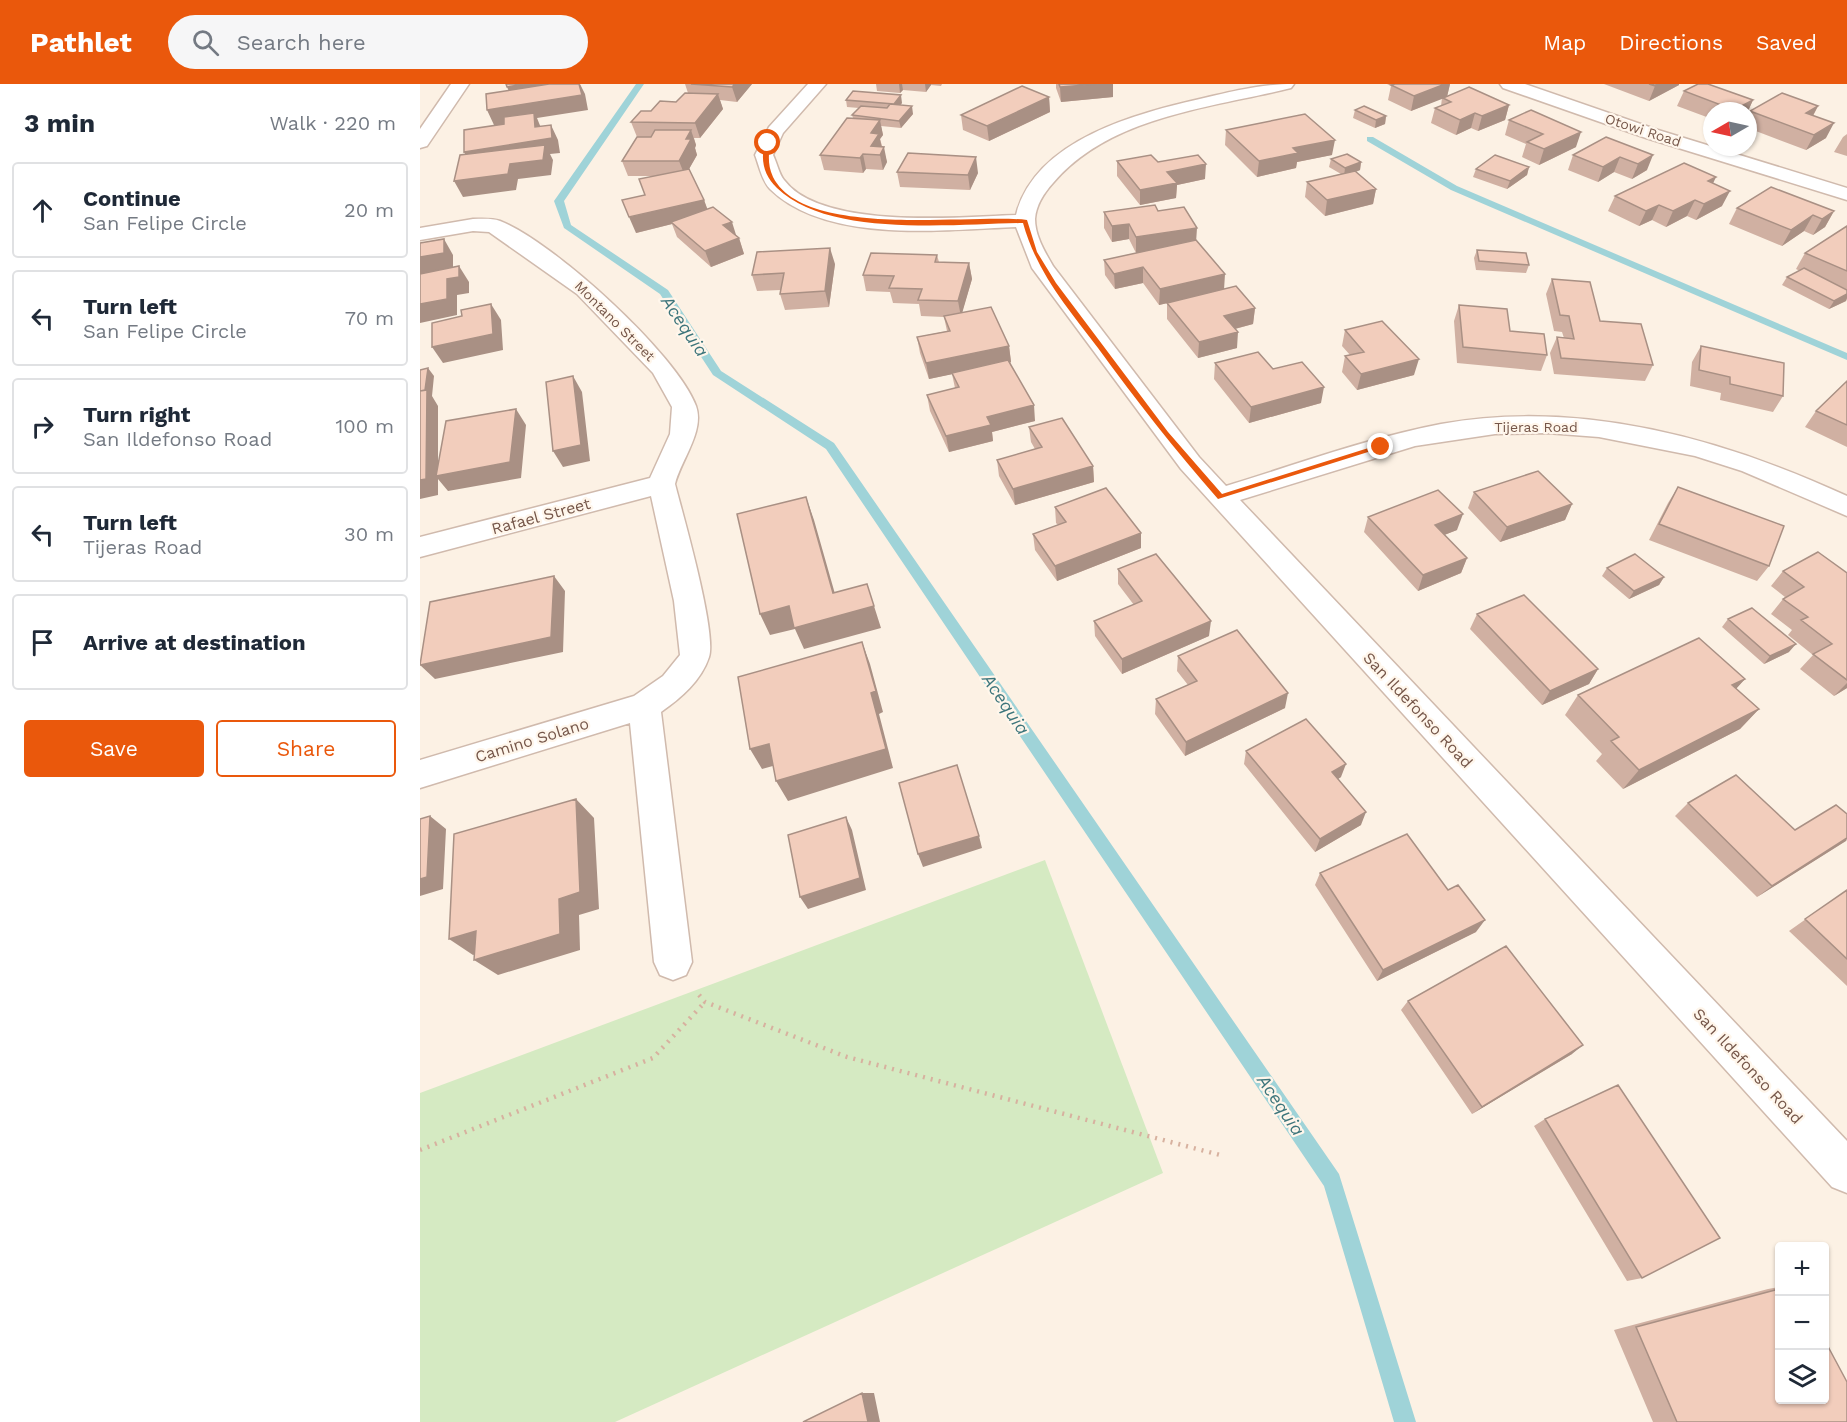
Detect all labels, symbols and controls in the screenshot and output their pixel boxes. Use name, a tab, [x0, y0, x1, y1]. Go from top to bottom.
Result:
search box	[168, 15, 588, 69]
text: Pathlet	[30, 26, 132, 59]
icon: search	[189, 26, 222, 59]
text: Search here	[237, 30, 366, 55]
text: Map	[1543, 30, 1586, 55]
text: Directions	[1619, 30, 1723, 55]
text: Saved	[1756, 30, 1817, 55]
north arrow	[1703, 102, 1757, 156]
text: 3 min	[24, 108, 95, 138]
street label: Otowi Road	[1603, 110, 1683, 150]
text: Walk · 220 m	[269, 111, 396, 135]
route start	[754, 129, 780, 155]
text: Continue	[83, 186, 181, 211]
icon: ahead	[26, 194, 59, 227]
text: 20 m	[344, 198, 394, 222]
text: San Felipe Circle	[83, 211, 247, 235]
street label: Montano Street	[572, 278, 658, 364]
water label: Acequia	[657, 291, 713, 360]
text: Turn left	[83, 294, 177, 319]
icon: left	[26, 302, 59, 335]
text: 70 m	[345, 306, 394, 330]
text: San Felipe Circle	[83, 319, 247, 343]
text: Turn right	[83, 402, 190, 427]
icon: right	[26, 410, 59, 443]
text: 100 m	[335, 414, 394, 438]
street label: Tijeras Road	[1494, 419, 1578, 435]
text: San Ildefonso Road	[83, 427, 272, 451]
route end	[1367, 433, 1393, 459]
street label: Rafael Street	[489, 494, 593, 538]
text: Turn left	[83, 510, 177, 535]
icon: left	[26, 518, 59, 551]
text: 30 m	[344, 522, 394, 546]
text: Tijeras Road	[83, 535, 202, 559]
icon: arrive	[26, 626, 59, 659]
text: Arrive at destination	[83, 630, 306, 655]
street label: San Ildefonso Road	[1359, 648, 1477, 772]
water label: Acequia	[978, 669, 1034, 738]
street label: Camino Solano	[473, 714, 591, 766]
button: Save	[24, 720, 204, 777]
button: Share	[216, 720, 396, 777]
street label: San Ildefonso Road	[1689, 1004, 1807, 1128]
water label: Acequia	[1253, 1070, 1309, 1139]
map controls	[1775, 1242, 1829, 1404]
button: +	[1775, 1242, 1829, 1296]
button: −	[1775, 1296, 1829, 1350]
button: layers	[1775, 1350, 1829, 1404]

